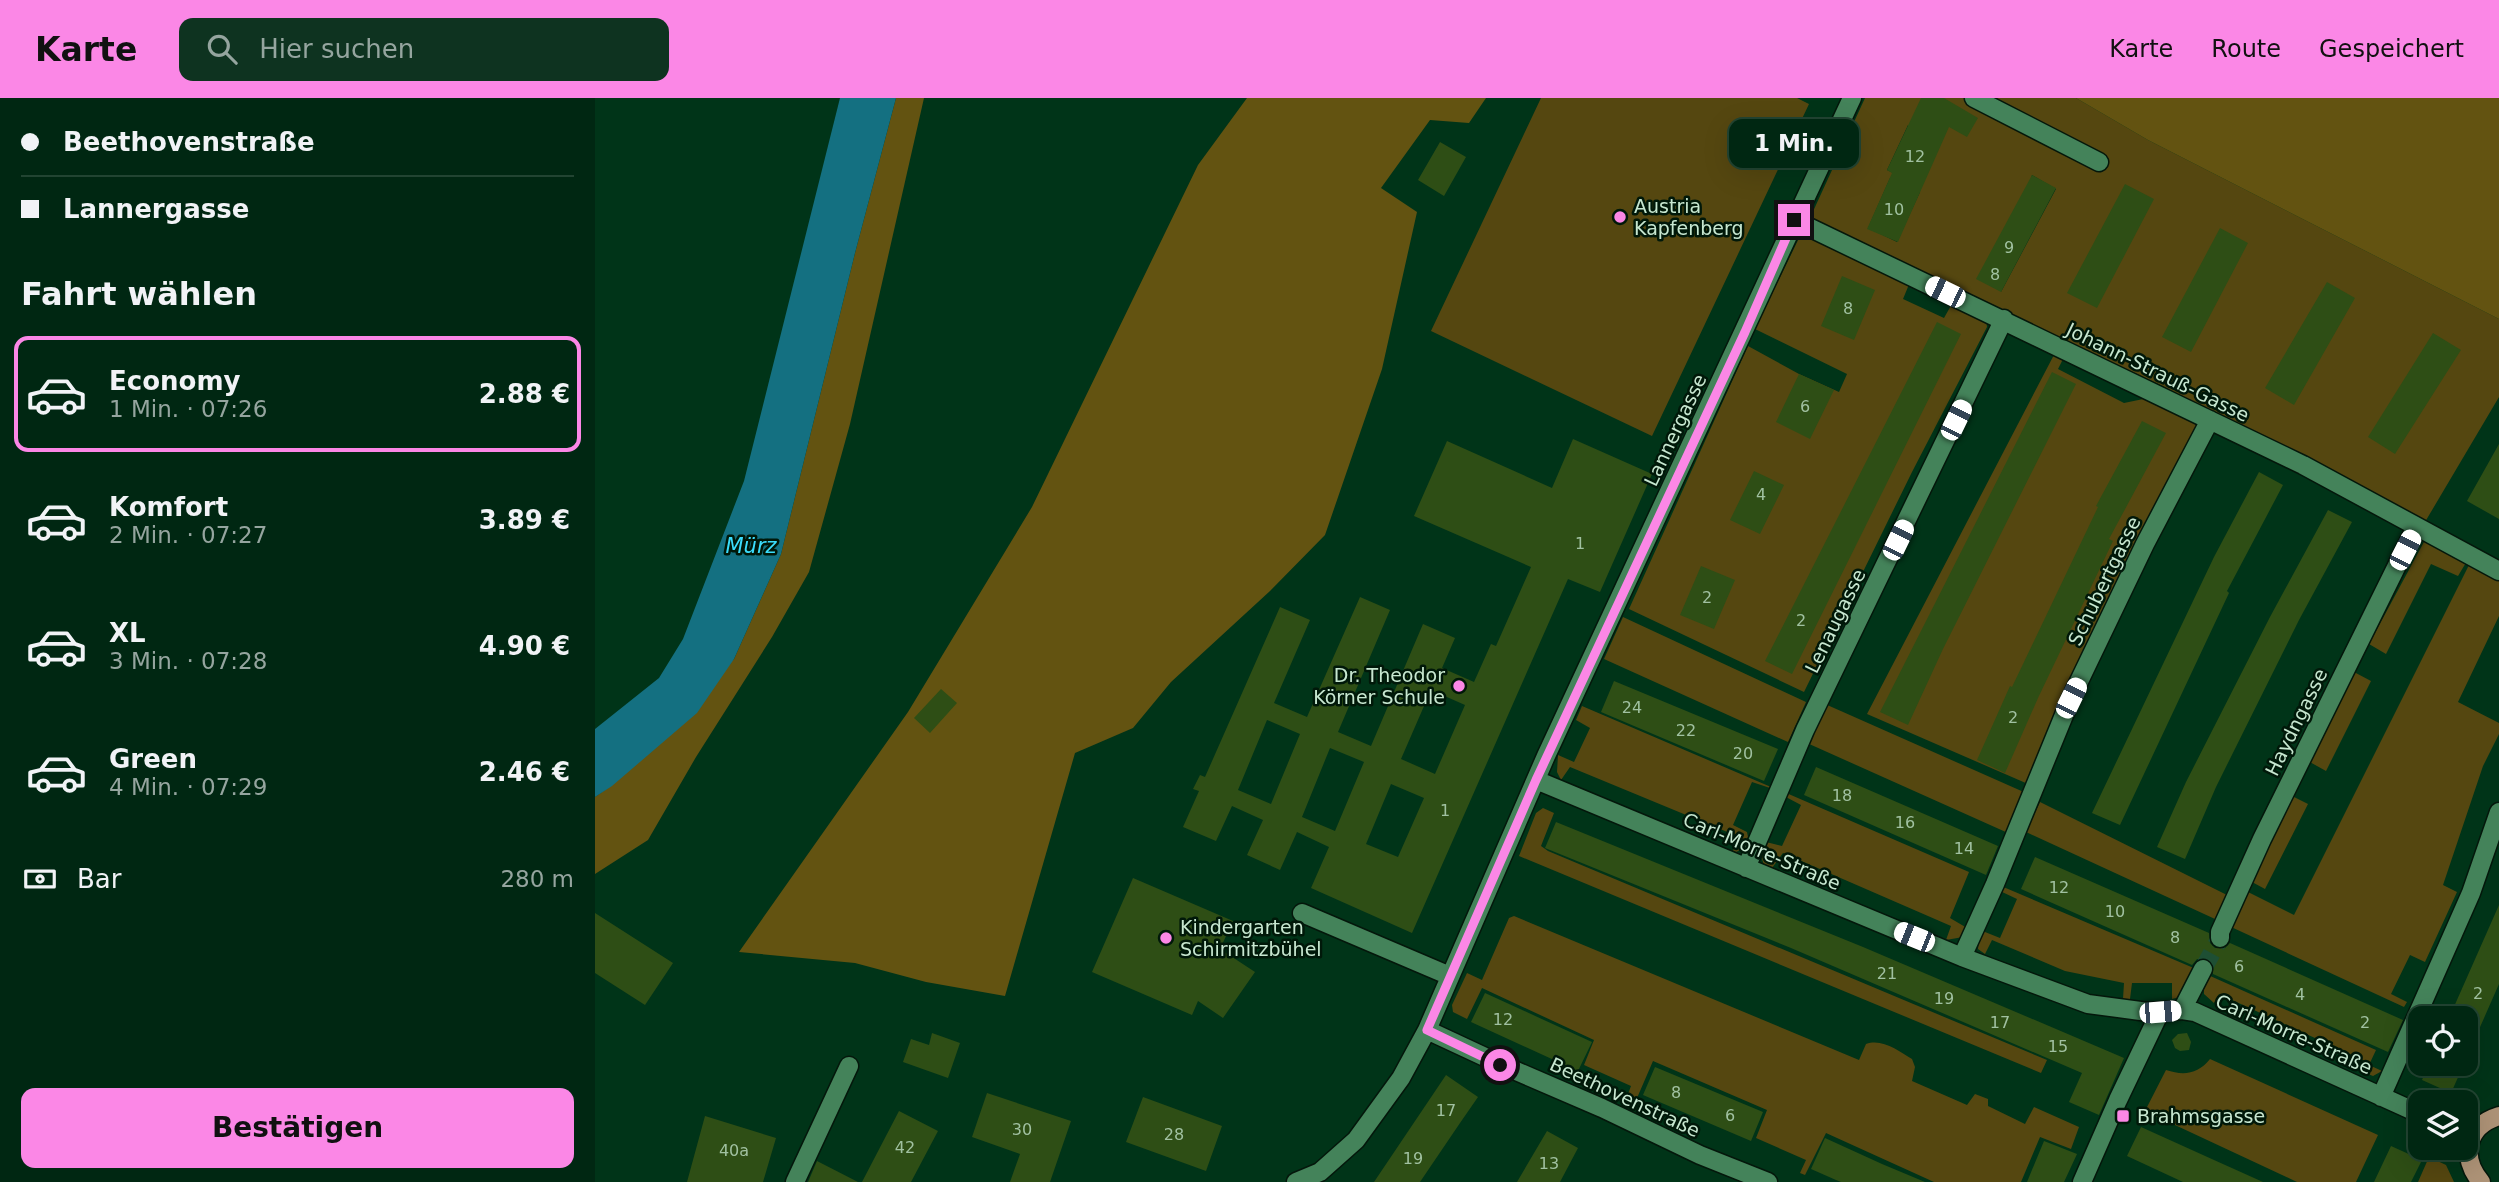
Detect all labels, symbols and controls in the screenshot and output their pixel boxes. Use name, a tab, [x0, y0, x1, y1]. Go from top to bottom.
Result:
search box	[179, 18, 669, 81]
text: Karte	[35, 30, 137, 69]
icon: search	[203, 30, 241, 68]
text: Hier suchen	[259, 34, 414, 64]
text: Karte	[2109, 35, 2173, 63]
text: Route	[2211, 35, 2281, 63]
text: Gespeichert	[2319, 35, 2464, 63]
callout: 1 Min.	[1729, 118, 1859, 167]
text: Beethovenstraße	[63, 127, 315, 157]
text: 1 Min.	[1754, 130, 1834, 156]
house number: 12	[1905, 147, 1925, 166]
text: Lannergasse	[63, 194, 249, 224]
place label: Austria Kapfenberg	[1634, 195, 1744, 239]
house number: 10	[1884, 200, 1904, 219]
route end	[1778, 204, 1810, 236]
marker: Austria Kapfenberg	[1612, 209, 1628, 225]
house number: 9	[2004, 238, 2014, 257]
house number: 8	[1990, 265, 2000, 284]
car	[1922, 273, 1969, 311]
text: Fahrt wählen	[21, 275, 257, 313]
house number: 8	[1843, 299, 1853, 318]
street label: Johann-Strauß-Gasse	[2062, 318, 2253, 426]
icon: car	[25, 363, 88, 426]
text: Economy	[109, 366, 240, 396]
street label: Lannergasse	[1640, 371, 1710, 489]
text: 2.88 €	[479, 379, 570, 409]
text: 1 Min. · 07:26	[109, 396, 267, 422]
house number: 6	[1800, 397, 1810, 416]
car	[1938, 397, 1975, 443]
house number: 4	[1756, 485, 1766, 504]
icon: car	[25, 489, 88, 552]
text: Komfort	[109, 492, 228, 522]
text: 3.89 €	[479, 505, 570, 535]
street label: Schubertgasse	[2063, 513, 2145, 649]
car	[1880, 517, 1917, 563]
text: 2 Min. · 07:27	[109, 522, 267, 548]
car	[2387, 527, 2424, 573]
water label: Mürz	[725, 534, 778, 558]
house number: 1	[1575, 534, 1585, 553]
street label: Lenaugasse	[1800, 565, 1870, 677]
house number: 2	[1702, 588, 1712, 607]
house number: 2	[1796, 611, 1806, 630]
icon: car	[25, 615, 88, 678]
text: XL	[109, 618, 146, 648]
text: 4.90 €	[479, 631, 570, 661]
text: 3 Min. · 07:28	[109, 648, 267, 674]
place label: Dr. Theodor Körner Schule	[1313, 664, 1445, 708]
street label: Haydngasse	[2261, 665, 2331, 779]
car	[2053, 675, 2090, 721]
marker: Dr. Theodor Körner Schule	[1451, 678, 1467, 694]
house number: 24	[1622, 698, 1642, 717]
house number: 2	[2008, 708, 2018, 727]
house number: 22	[1676, 721, 1696, 740]
icon: car	[25, 741, 88, 804]
text: Green	[109, 744, 197, 774]
house number: 20	[1733, 744, 1753, 763]
text: 2.46 €	[479, 757, 570, 787]
text: 4 Min. · 07:29	[109, 774, 267, 800]
house number: 18	[1832, 786, 1852, 805]
house number: 1	[1440, 801, 1450, 820]
street label: Carl-Morre-Straße	[1680, 808, 1844, 894]
house number: 16	[1895, 813, 1915, 832]
house number: 14	[1954, 839, 1974, 858]
icon: cash	[21, 860, 59, 898]
text: Bar	[77, 864, 121, 894]
text: 280 m	[500, 866, 574, 892]
house number: 12	[2049, 878, 2069, 897]
house number: 10	[2105, 902, 2125, 921]
place label: Kindergarten Schirmitzbühel	[1180, 916, 1322, 960]
car	[1891, 919, 1938, 955]
house number: 8	[2170, 928, 2180, 947]
marker: Kindergarten Schirmitzbühel	[1158, 930, 1174, 946]
house number: 6	[2234, 957, 2244, 976]
house number: 21	[1877, 964, 1897, 983]
house number: 2	[2473, 984, 2483, 1003]
house number: 4	[2295, 985, 2305, 1004]
house number: 19	[1934, 989, 1954, 1008]
street label: Carl-Morre-Straße	[2212, 990, 2376, 1078]
car	[2139, 1000, 2182, 1024]
map controls	[2408, 1006, 2478, 1160]
button: locate	[2408, 1006, 2478, 1076]
house number: 12	[1493, 1010, 1513, 1029]
house number: 17	[1990, 1013, 2010, 1032]
house number: 2	[2360, 1013, 2370, 1032]
house number: 15	[2048, 1037, 2068, 1056]
route start	[1484, 1049, 1516, 1081]
street label: Beethovenstraße	[1547, 1053, 1703, 1141]
house number: 8	[1671, 1083, 1681, 1102]
button: Bestätigen	[21, 1088, 574, 1168]
button: layers	[2408, 1090, 2478, 1160]
house number: 17	[1436, 1101, 1456, 1120]
place label: Brahmsgasse	[2137, 1105, 2265, 1127]
house number: 6	[1725, 1106, 1735, 1125]
marker: Brahmsgasse	[2115, 1108, 2131, 1124]
house number: 30	[1012, 1120, 1032, 1139]
house number: 28	[1164, 1125, 1184, 1144]
house number: 42	[895, 1138, 915, 1157]
house number: 40a	[719, 1141, 749, 1160]
house number: 19	[1403, 1149, 1423, 1168]
house number: 13	[1539, 1154, 1559, 1173]

